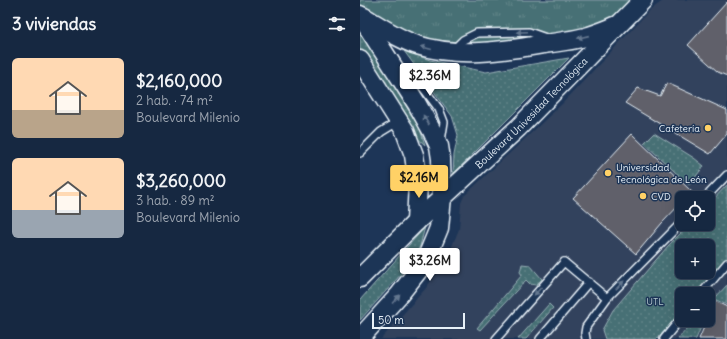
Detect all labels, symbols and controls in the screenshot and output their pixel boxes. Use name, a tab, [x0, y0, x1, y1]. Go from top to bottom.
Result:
text: 3 viviendas	[12, 13, 96, 35]
icon: filters	[326, 13, 348, 35]
one-way arrow	[515, 29, 528, 35]
one-way arrow	[577, 35, 589, 41]
one-way arrow	[420, 45, 432, 51]
street label: Boulevard Univesidad Tecnológica	[472, 54, 590, 171]
pin: $2.36M	[397, 63, 463, 97]
text: $2.36M	[409, 67, 451, 84]
text: $2,160,000	[136, 70, 223, 92]
icon: home	[44, 74, 92, 122]
text: 2 hab. · 74 m²	[136, 92, 213, 109]
text: Boulevard Milenio	[136, 109, 240, 126]
one-way arrow	[422, 114, 429, 126]
place label: Cafetería	[659, 122, 700, 135]
marker: Cafetería	[703, 123, 713, 133]
place label: Universidad Tecnológica de León	[616, 161, 707, 186]
pin: $2.16M	[386, 165, 452, 199]
marker: Universidad Tecnológica de León	[603, 168, 613, 178]
text: $2.16M	[399, 169, 439, 186]
text: $3,260,000	[136, 170, 226, 192]
icon: home	[44, 174, 92, 222]
place label: CVD	[651, 190, 671, 203]
marker: CVD	[638, 191, 648, 201]
map controls	[675, 191, 715, 327]
button: locate	[675, 191, 715, 231]
text: 3 hab. · 89 m²	[136, 192, 215, 209]
text: Boulevard Milenio	[136, 209, 240, 226]
button: +	[675, 239, 715, 279]
pin: $3.26M	[397, 248, 463, 282]
text: $3.26M	[409, 252, 451, 269]
one-way arrow	[615, 280, 625, 290]
one-way arrow	[534, 286, 543, 296]
button: −	[675, 287, 715, 327]
one-way arrow	[391, 294, 400, 304]
park label: UTL	[646, 295, 664, 308]
scale bar	[372, 311, 465, 330]
text: 50 m	[378, 313, 404, 327]

